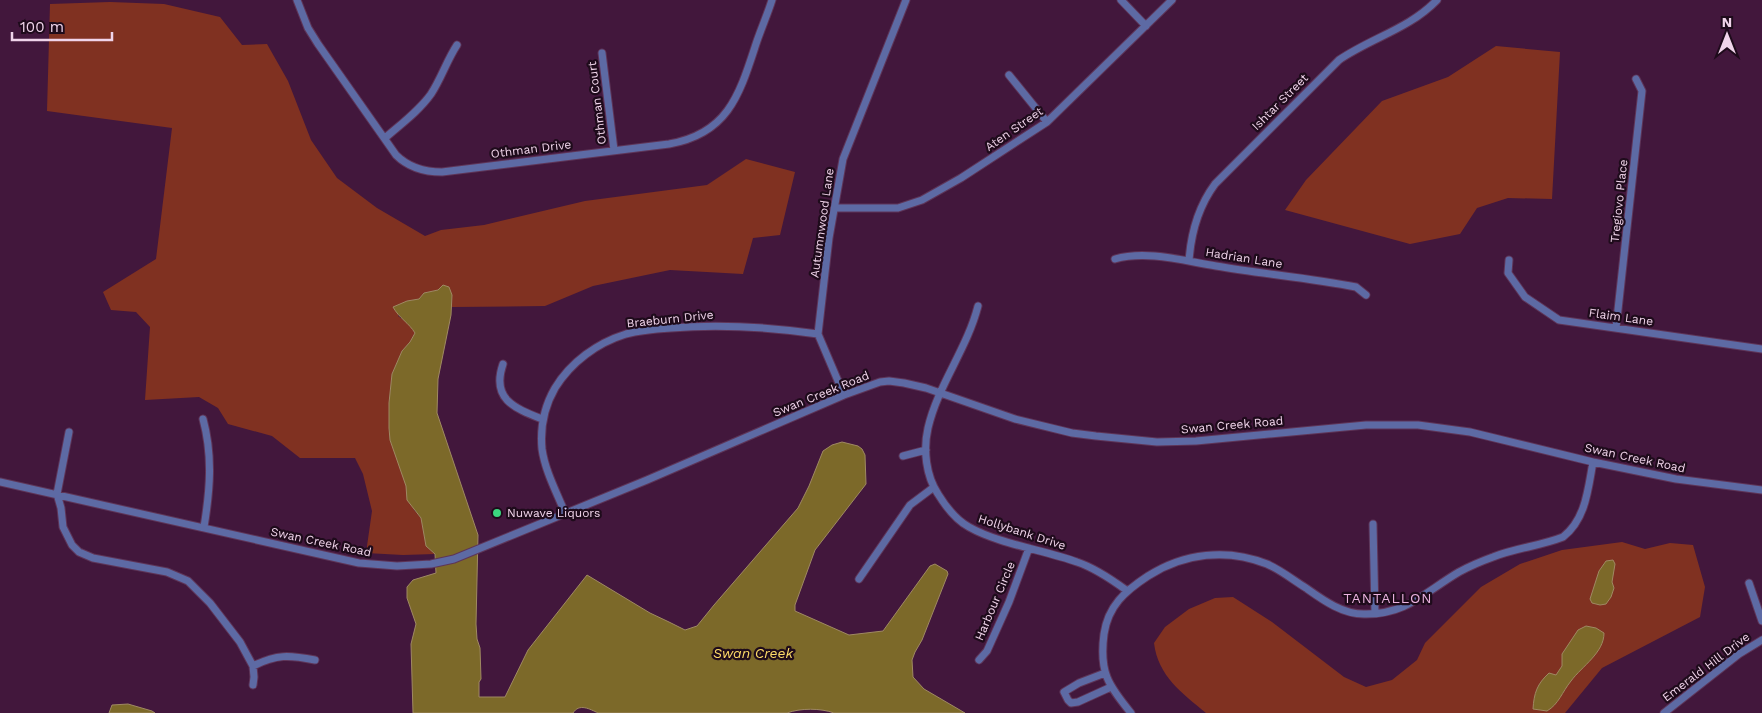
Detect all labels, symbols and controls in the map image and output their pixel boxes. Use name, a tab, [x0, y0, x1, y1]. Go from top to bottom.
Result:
scale bar	[12, 10, 112, 42]
north arrow	[1702, 10, 1752, 60]
text: N	[1722, 14, 1732, 30]
text: 100 m	[20, 18, 64, 36]
street label: Othman Court	[585, 61, 609, 145]
street label: Ishtar Street	[1249, 71, 1311, 133]
street label: Aten Street	[983, 104, 1045, 154]
street label: Othman Drive	[490, 137, 572, 161]
street label: Tregiovo Place	[1608, 159, 1630, 243]
street label: Autumnwood Lane	[807, 167, 837, 279]
street label: Hadrian Lane	[1204, 245, 1284, 271]
street label: Flaim Lane	[1588, 306, 1654, 328]
street label: Braeburn Drive	[626, 307, 714, 331]
street label: Swan Creek Road	[771, 368, 871, 420]
street label: Swan Creek Road	[1180, 414, 1284, 436]
street label: Swan Creek Road	[1583, 440, 1687, 476]
place label: Nuwave Liquors	[507, 506, 600, 520]
marker: Nuwave Liquors	[491, 507, 503, 519]
street label: Hollybank Drive	[976, 511, 1068, 553]
street label: Swan Creek Road	[269, 524, 373, 560]
street label: Harbour Circle	[972, 559, 1018, 643]
district label: TANTALLON	[1343, 590, 1433, 606]
street label: Emerald Hill Drive	[1660, 630, 1752, 704]
water label: Swan Creek	[713, 645, 793, 661]

